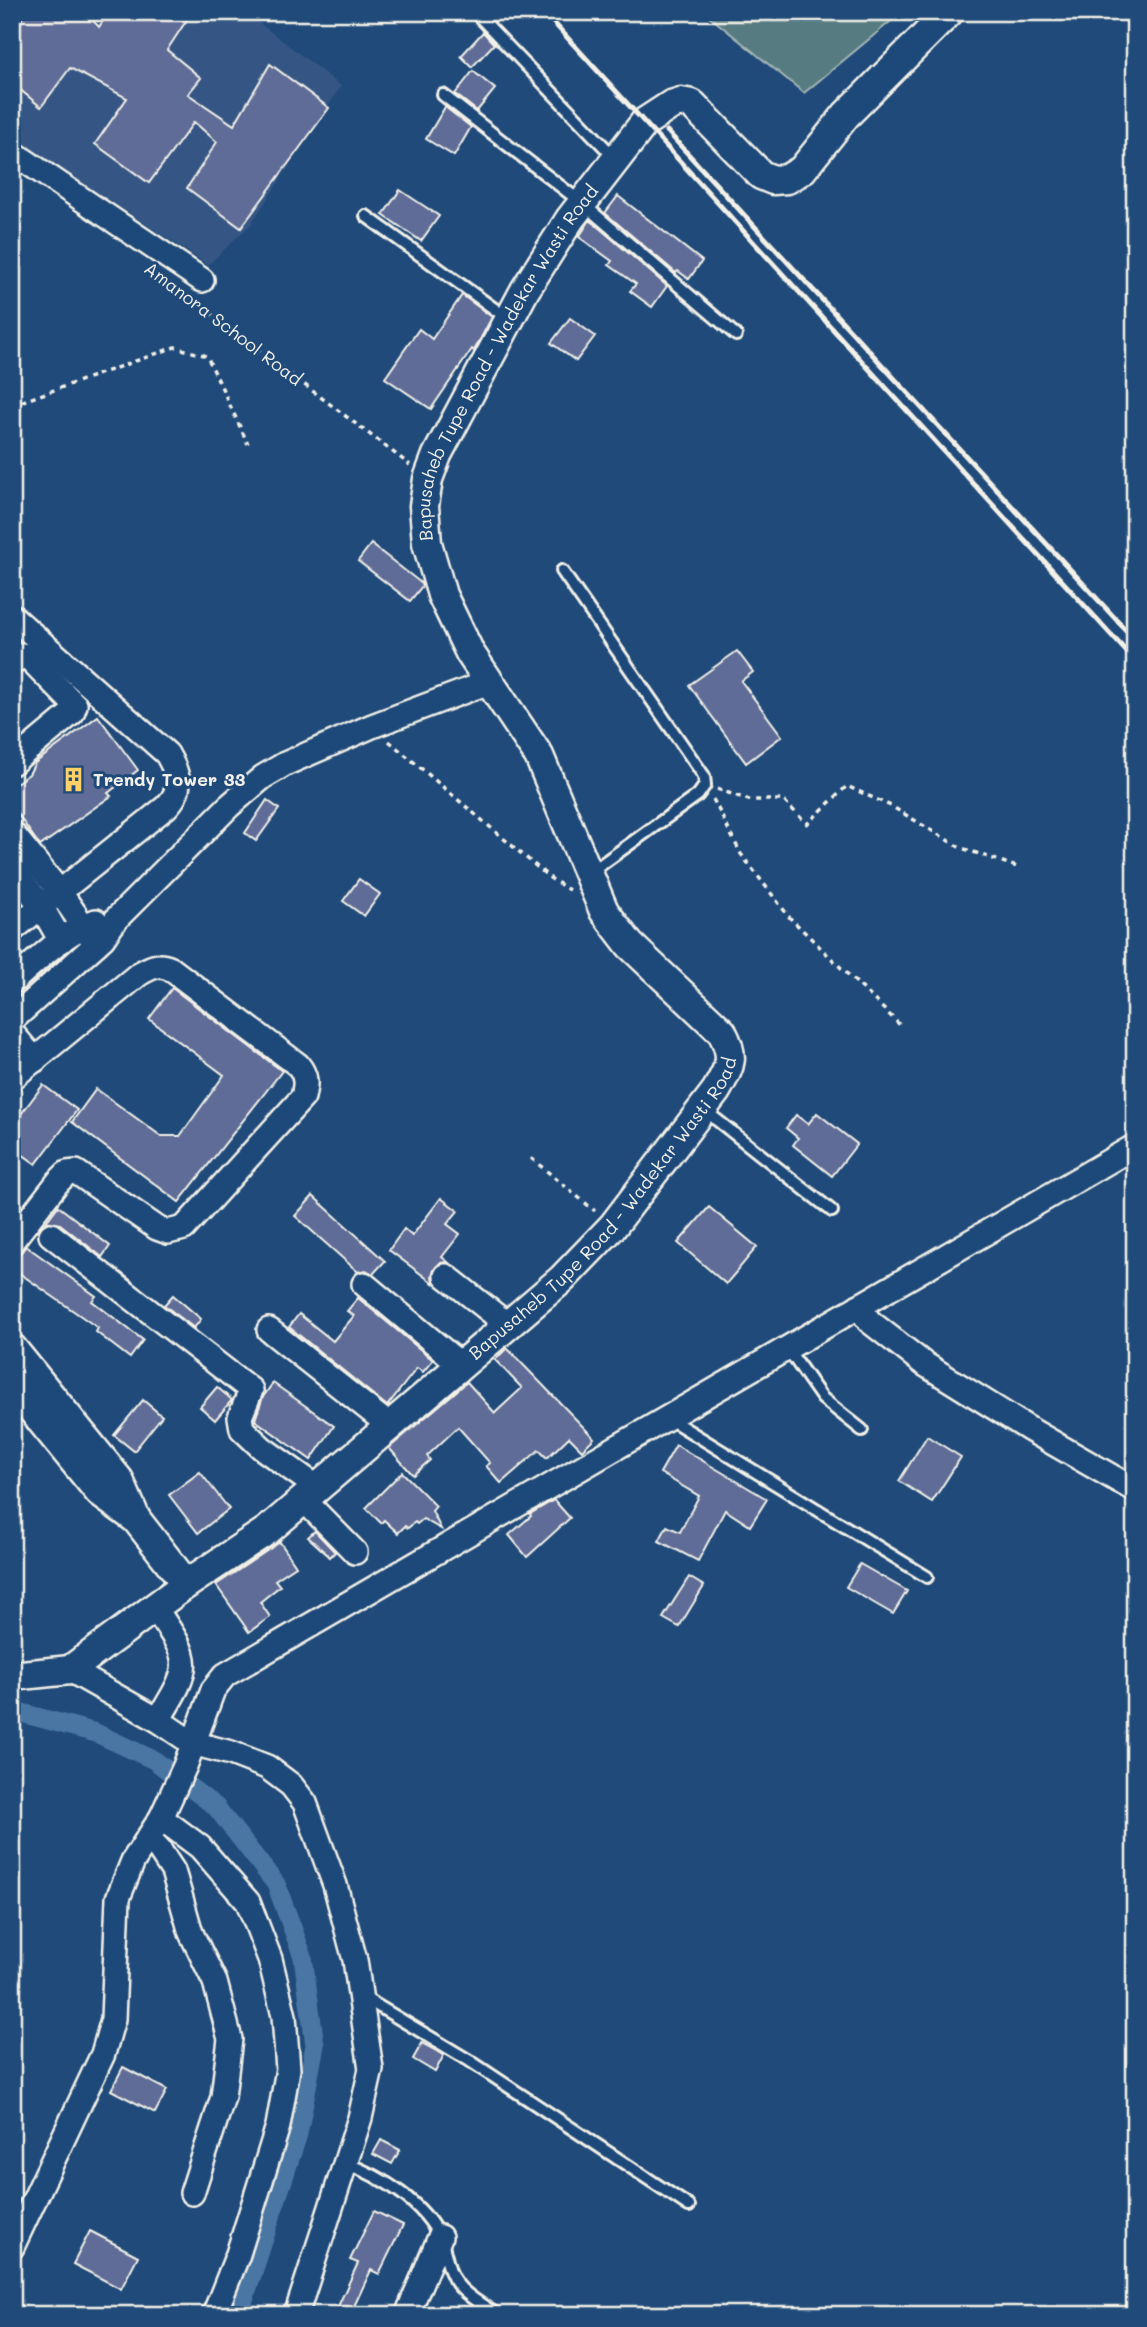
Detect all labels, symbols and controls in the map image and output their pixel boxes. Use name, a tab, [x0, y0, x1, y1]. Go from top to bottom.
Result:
street label: Bapusaheb Tupe Road - Wadekar Wasti Road	[411, 179, 603, 542]
street label: Amanora School Road	[140, 256, 307, 391]
building icon: Trendy Tower 33	[59, 766, 87, 794]
place label: Trendy Tower 33	[93, 767, 246, 791]
street label: Bapusaheb Tupe Road - Wadekar Wasti Road	[463, 1055, 741, 1365]

